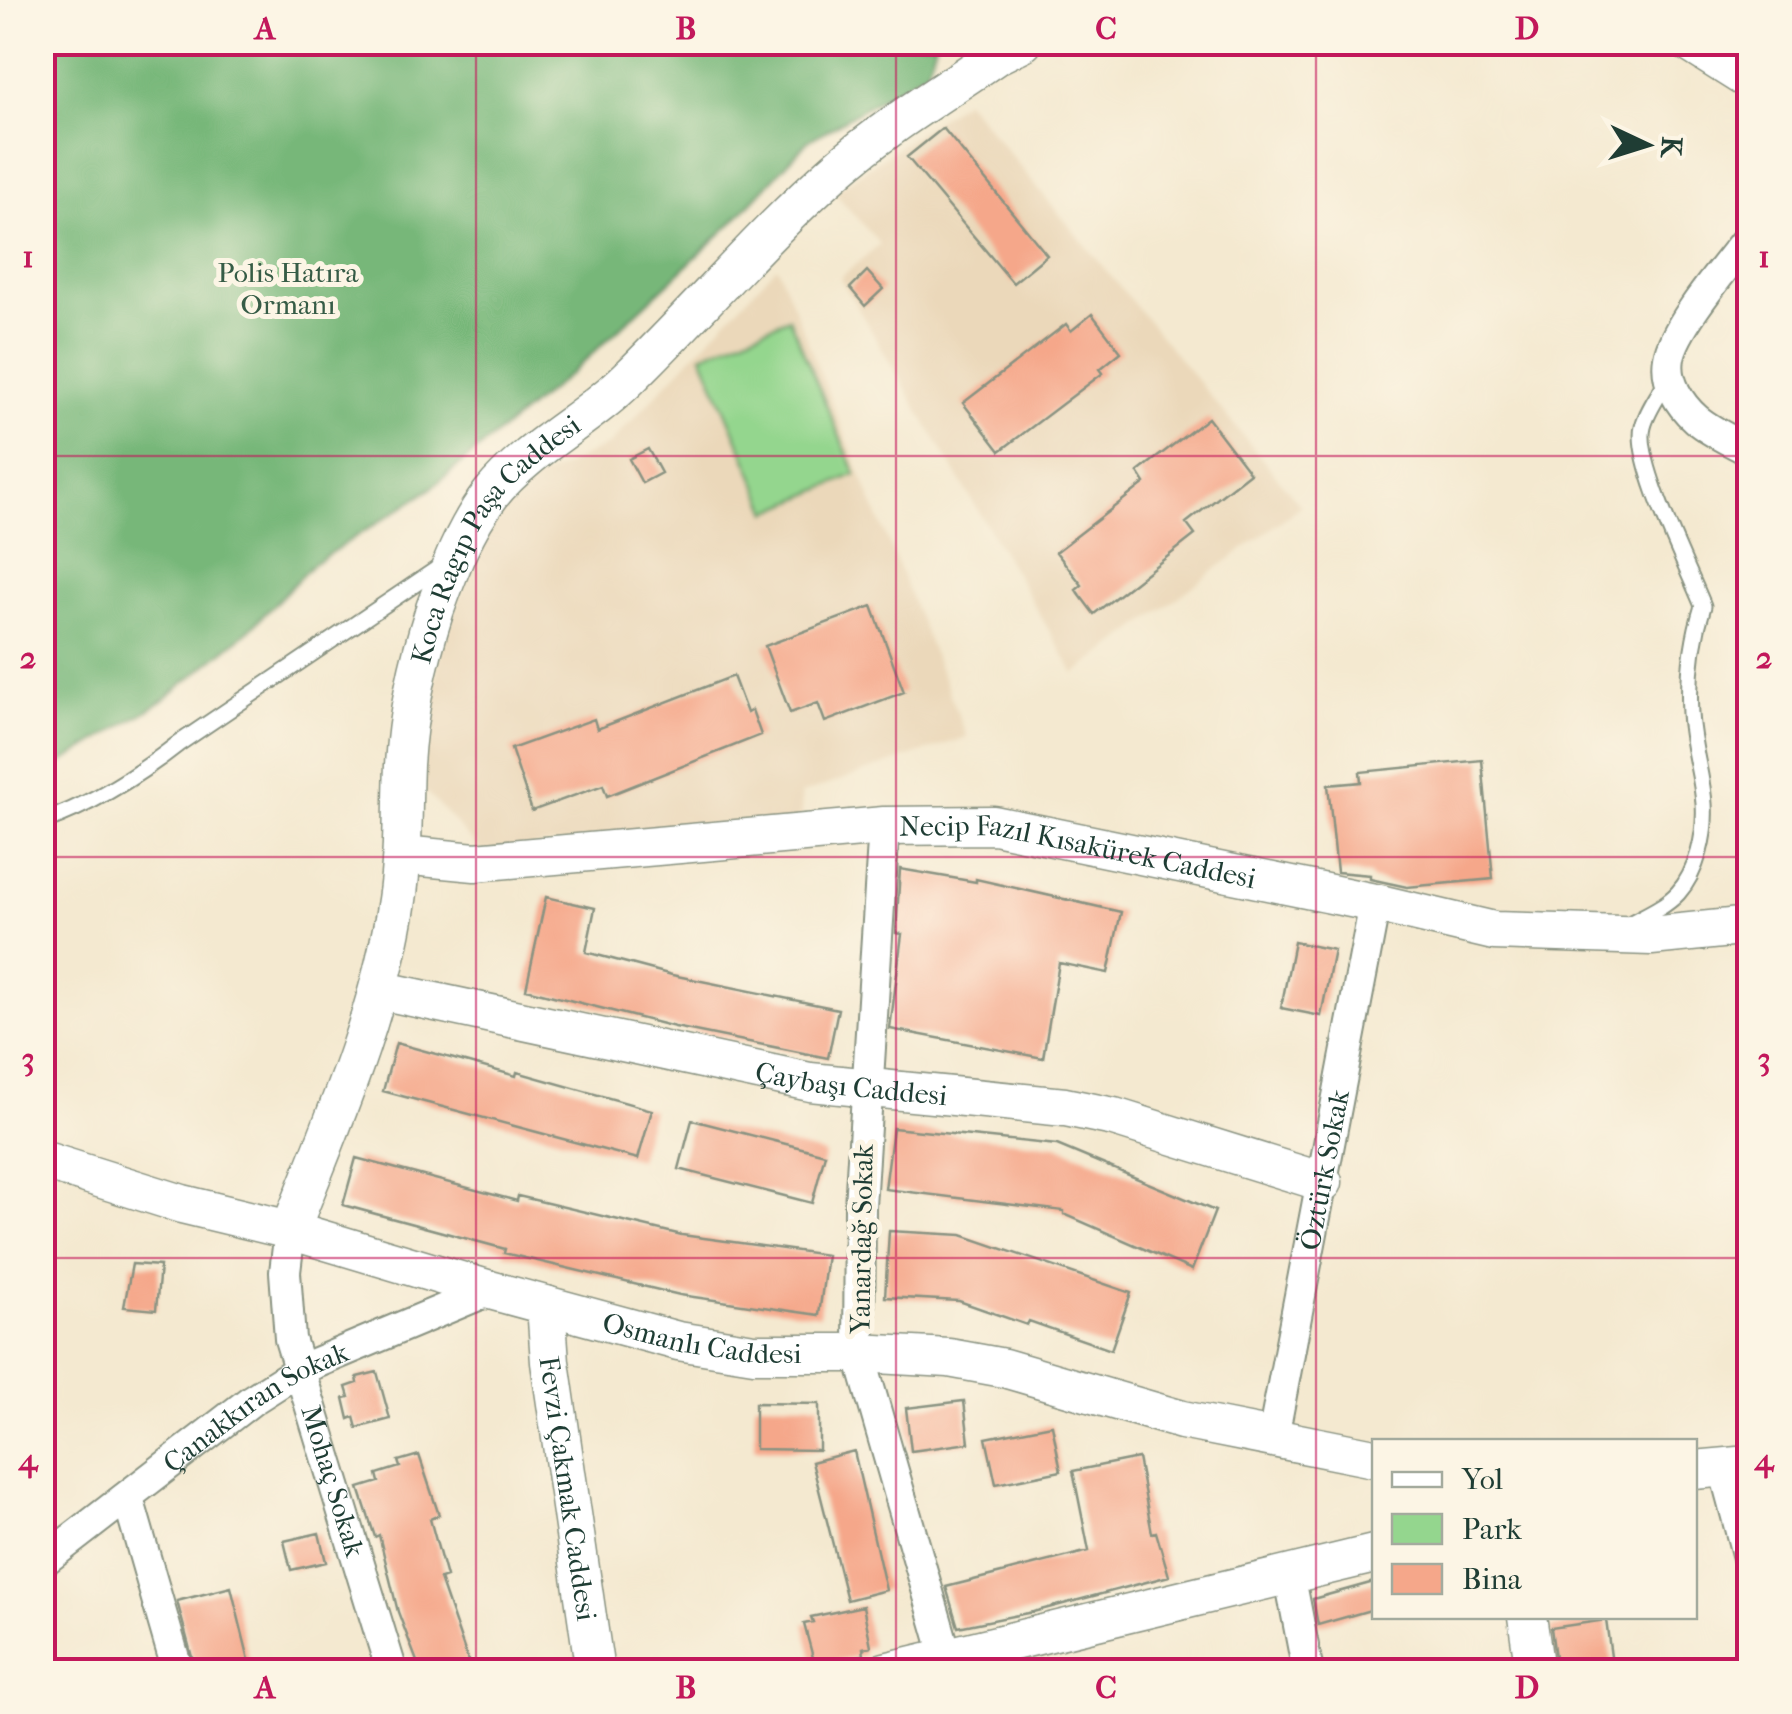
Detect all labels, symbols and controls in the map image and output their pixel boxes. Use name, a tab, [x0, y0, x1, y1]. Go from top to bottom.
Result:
text: A	[253, 10, 277, 47]
text: B	[676, 10, 696, 47]
text: C	[1095, 10, 1117, 47]
text: D	[1515, 10, 1539, 47]
north arrow	[1597, 95, 1697, 195]
text: K	[1654, 135, 1689, 160]
text: 1	[22, 238, 34, 275]
text: 1	[1758, 238, 1770, 275]
park label: Polis Hatıra Ormanı	[218, 256, 359, 321]
street label: Koca Ragıp Paşa Caddesi	[404, 408, 587, 667]
text: 2	[20, 639, 36, 676]
text: 2	[1756, 639, 1772, 676]
street label: Necip Fazıl Kısakürek Caddesi	[899, 809, 1259, 895]
text: 3	[21, 1040, 35, 1077]
text: 3	[1757, 1040, 1771, 1077]
street label: Çaybaşı Caddesi	[752, 1055, 949, 1112]
street label: Öztürk Sokak	[1293, 1086, 1356, 1253]
street label: Yanardağ Sokak	[843, 1143, 880, 1335]
street label: Osmanlı Caddesi	[599, 1305, 802, 1370]
street label: Çanakkıran Sokak	[157, 1335, 354, 1479]
street label: Fevzi Çakmak Caddesi	[532, 1354, 603, 1623]
street label: Mohaç Sokak	[294, 1401, 372, 1561]
legend	[1372, 1439, 1697, 1619]
text: 4	[18, 1441, 40, 1479]
text: 4	[1754, 1441, 1776, 1479]
text: Yol	[1461, 1462, 1503, 1497]
text: Park	[1462, 1512, 1522, 1547]
text: Bina	[1462, 1562, 1523, 1597]
text: A	[253, 1669, 277, 1706]
text: B	[676, 1669, 696, 1706]
text: C	[1095, 1669, 1117, 1706]
text: D	[1515, 1669, 1539, 1706]

